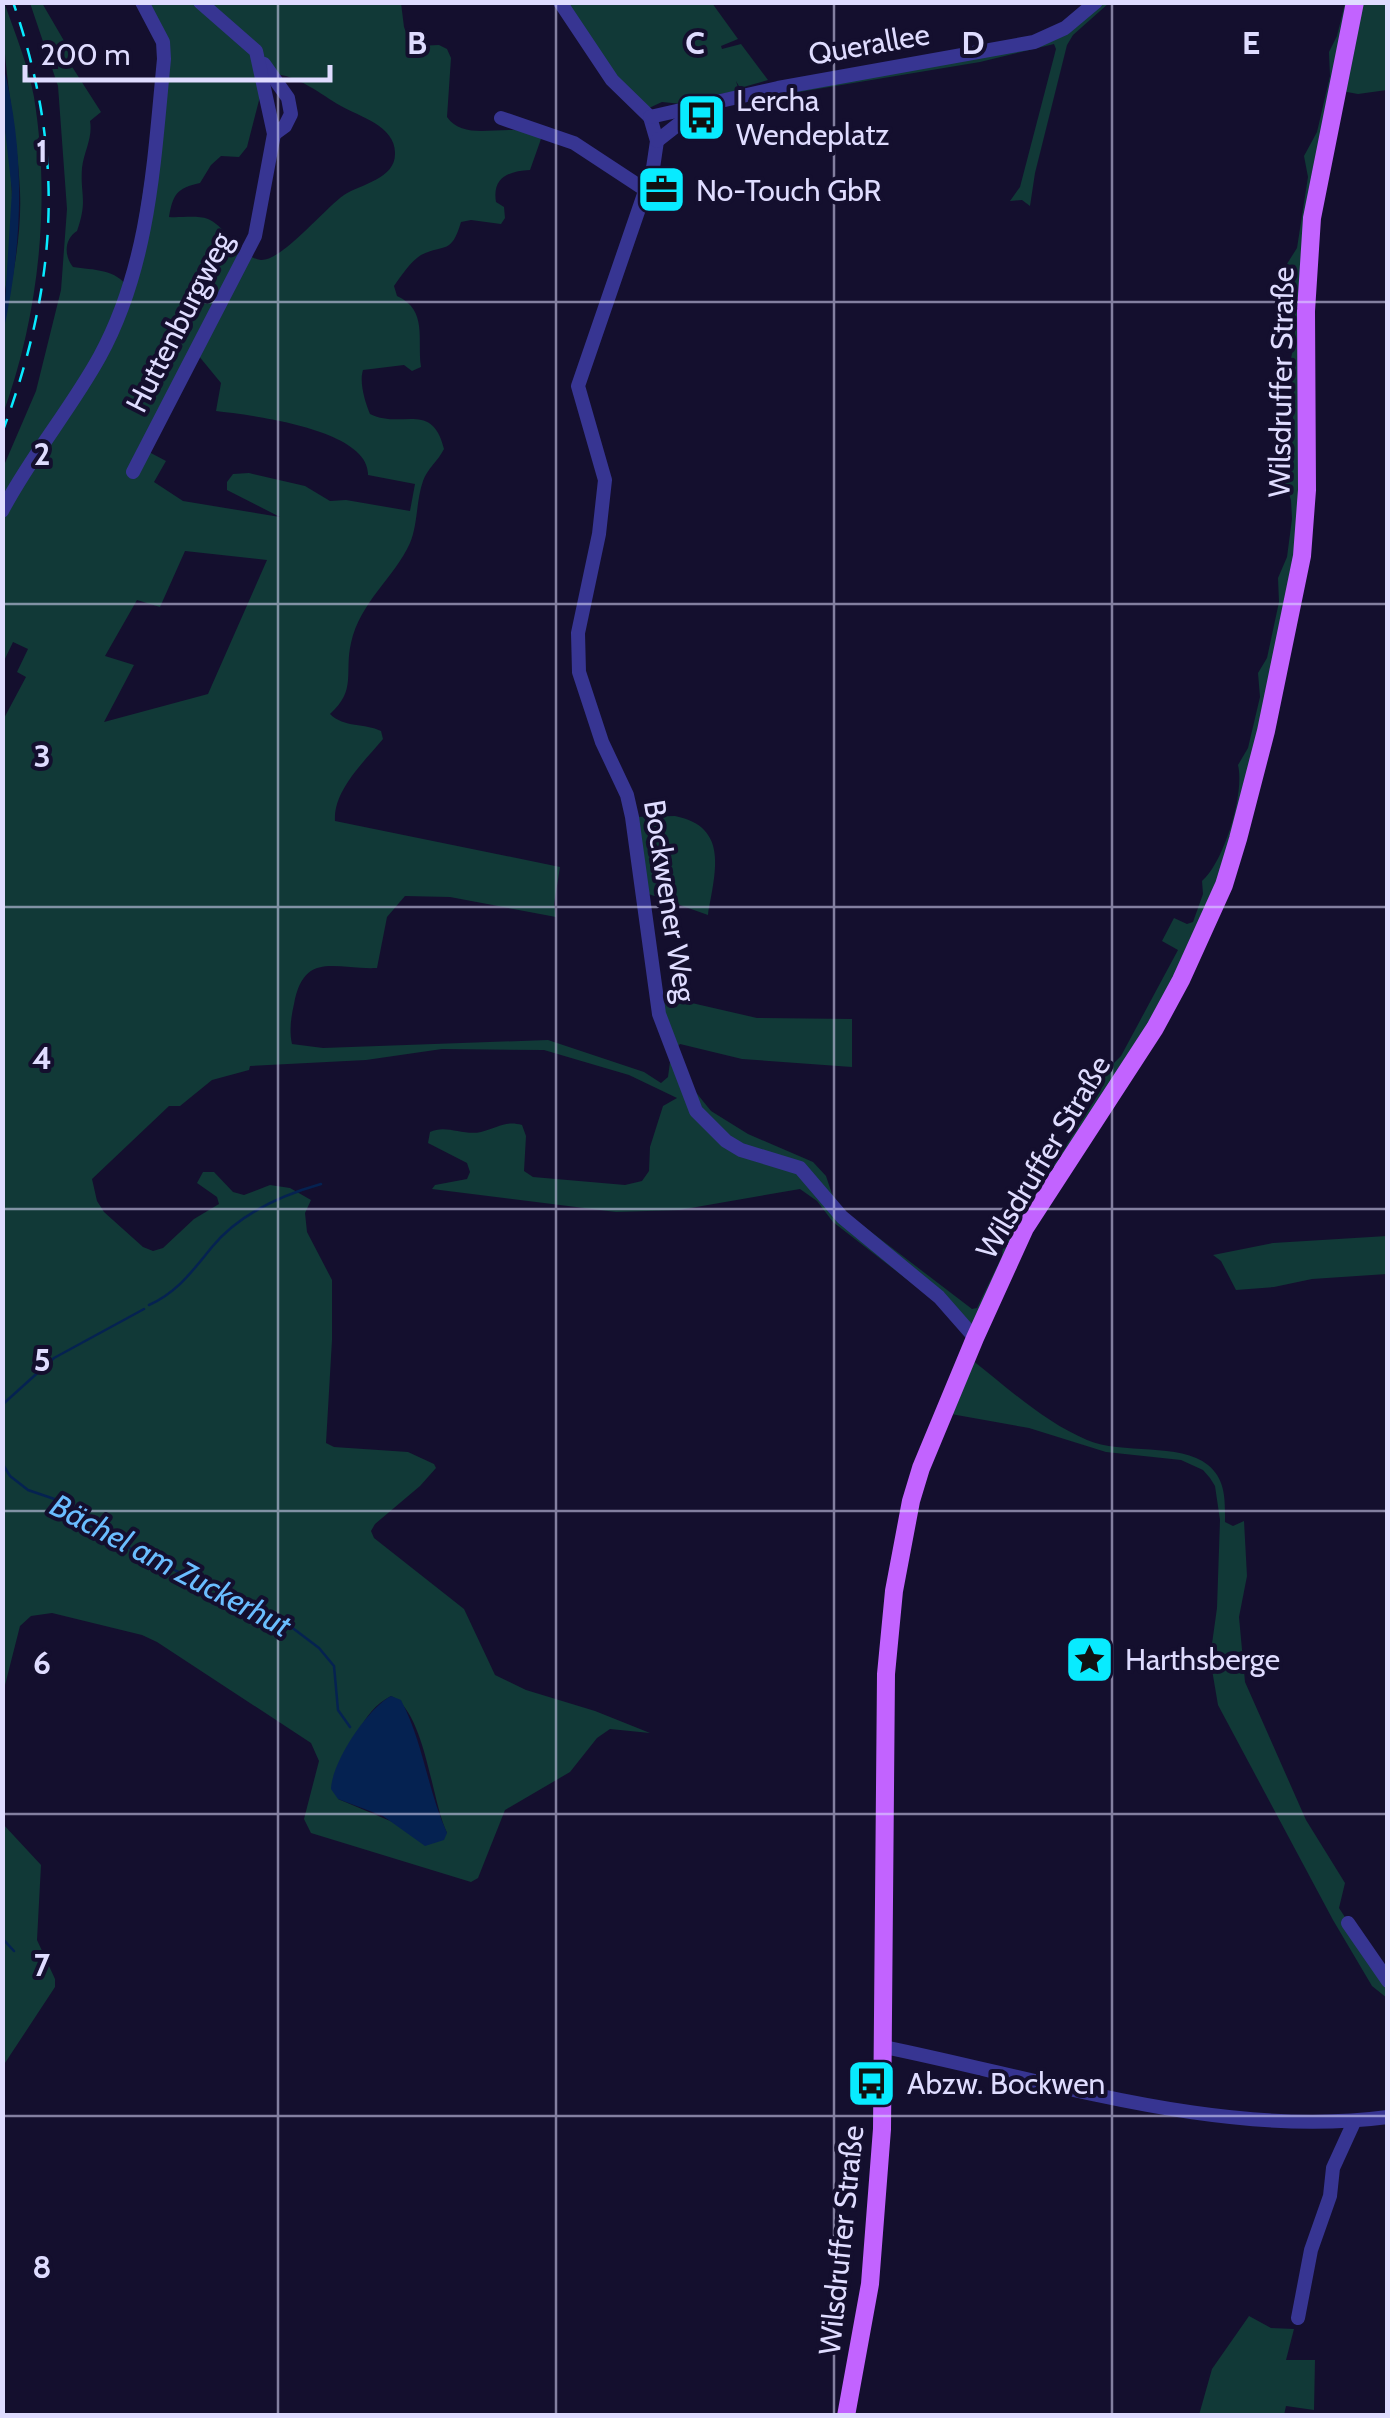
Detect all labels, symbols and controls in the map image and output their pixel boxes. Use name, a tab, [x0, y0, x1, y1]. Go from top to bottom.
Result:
street label: Querallee	[805, 15, 933, 73]
scale bar	[25, 20, 330, 82]
text: B	[407, 23, 427, 62]
text: C	[685, 23, 705, 62]
text: D	[961, 23, 985, 62]
text: E	[1242, 23, 1260, 62]
text: 200 m	[40, 36, 131, 73]
place label: Lercha Wendeplatz	[736, 82, 889, 153]
bus stop icon: Lercha Wendeplatz	[675, 91, 727, 143]
text: 1	[36, 131, 48, 170]
office icon: No-Touch GbR	[635, 164, 687, 216]
place label: No-Touch GbR	[696, 172, 881, 209]
street label: Huttenburgweg	[118, 225, 241, 418]
street label: Wilsdruffer Straße	[1260, 266, 1302, 498]
text: 2	[34, 434, 50, 473]
text: 3	[33, 736, 51, 775]
street label: Bockwener Weg	[636, 797, 704, 1006]
text: 4	[32, 1038, 52, 1077]
street label: Wilsdruffer Straße	[968, 1049, 1118, 1265]
text: 5	[33, 1340, 51, 1379]
water label: Bächel am Zuckerhut	[44, 1485, 299, 1645]
place icon: Harthsberge	[1064, 1633, 1116, 1685]
place label: Harthsberge	[1125, 1641, 1280, 1678]
text: 6	[33, 1643, 51, 1682]
text: 7	[34, 1945, 51, 1984]
bus stop icon: Abzw. Bockwen	[846, 2057, 898, 2109]
place label: Abzw. Bockwen	[907, 2065, 1105, 2102]
street label: Wilsdruffer Straße	[811, 2123, 871, 2357]
text: 8	[32, 2247, 52, 2286]

